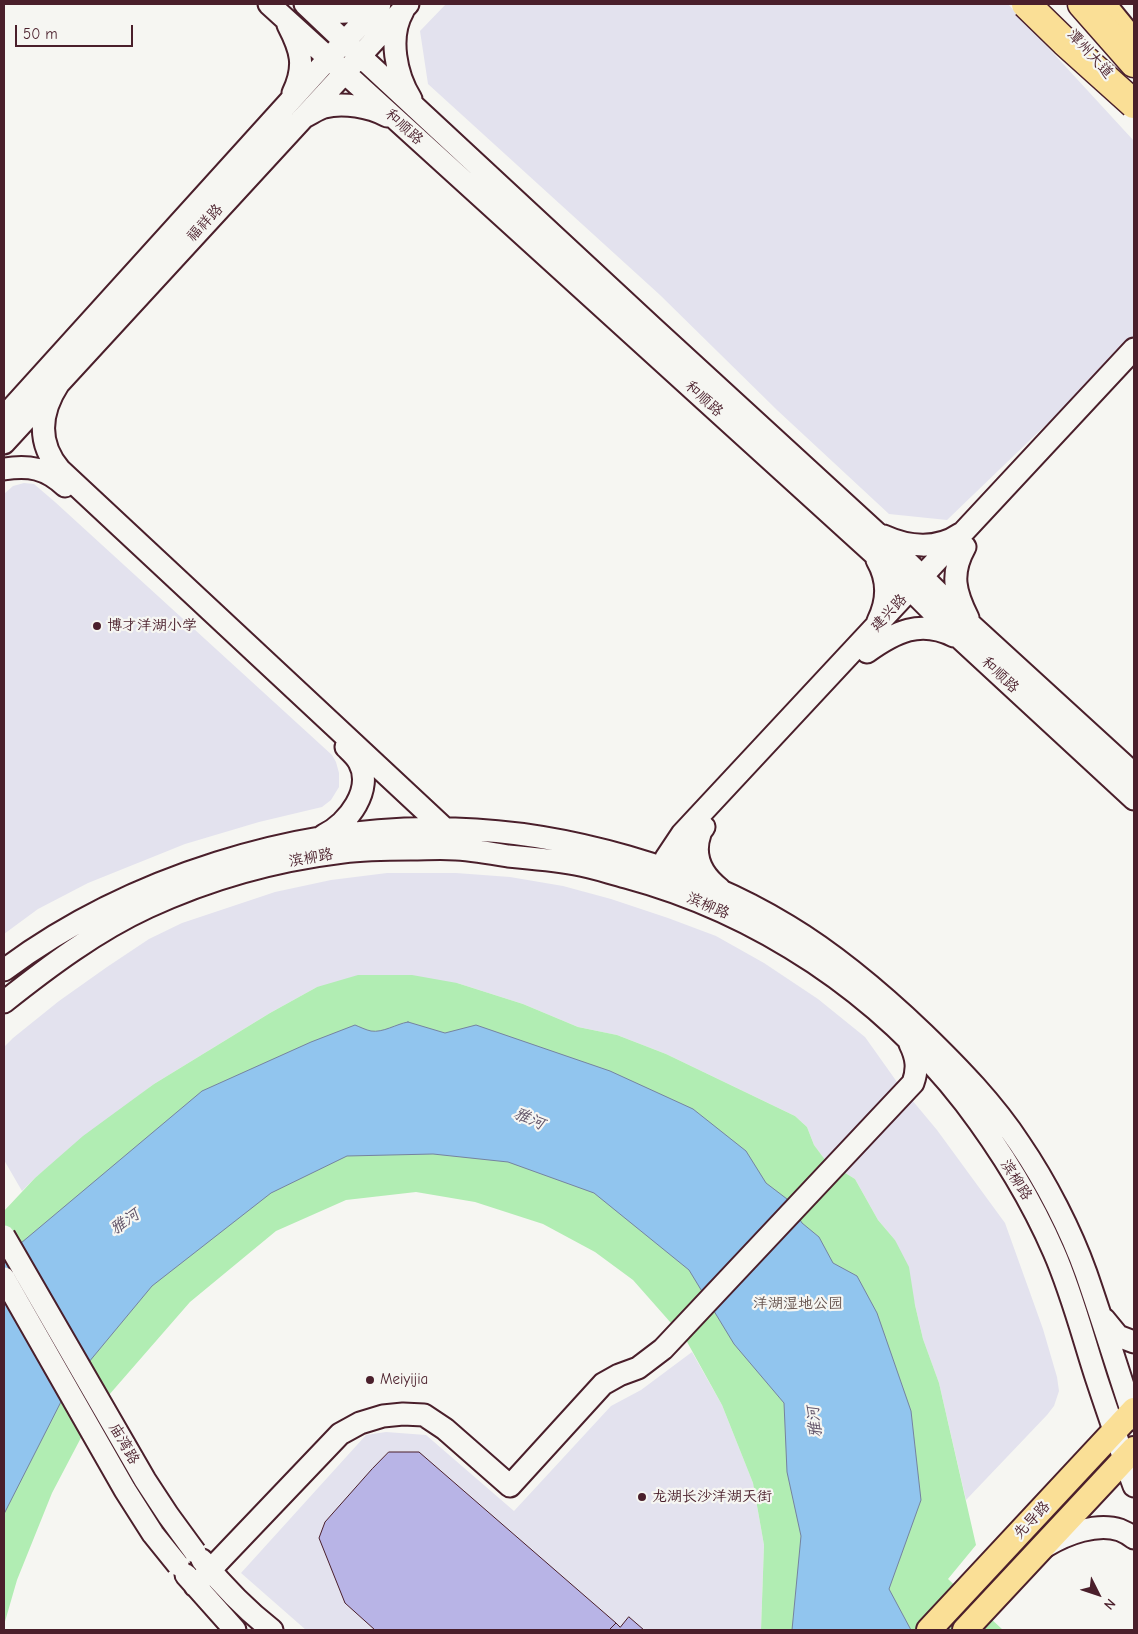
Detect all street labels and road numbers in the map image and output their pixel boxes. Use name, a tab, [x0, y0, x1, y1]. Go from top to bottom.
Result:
street label: 潭州大道	[1063, 26, 1117, 82]
street label: 和顺路	[381, 105, 427, 149]
street label: 福祥路	[183, 200, 227, 246]
street label: 和顺路	[681, 377, 727, 421]
street label: 建兴路	[867, 590, 911, 636]
street label: 和顺路	[977, 653, 1023, 697]
street label: 滨柳路	[287, 845, 335, 871]
street label: 滨柳路	[684, 889, 732, 923]
street label: 滨柳路	[996, 1156, 1036, 1204]
street label: 庙湾路	[105, 1420, 143, 1468]
street label: 先导路	[1010, 1497, 1054, 1543]

